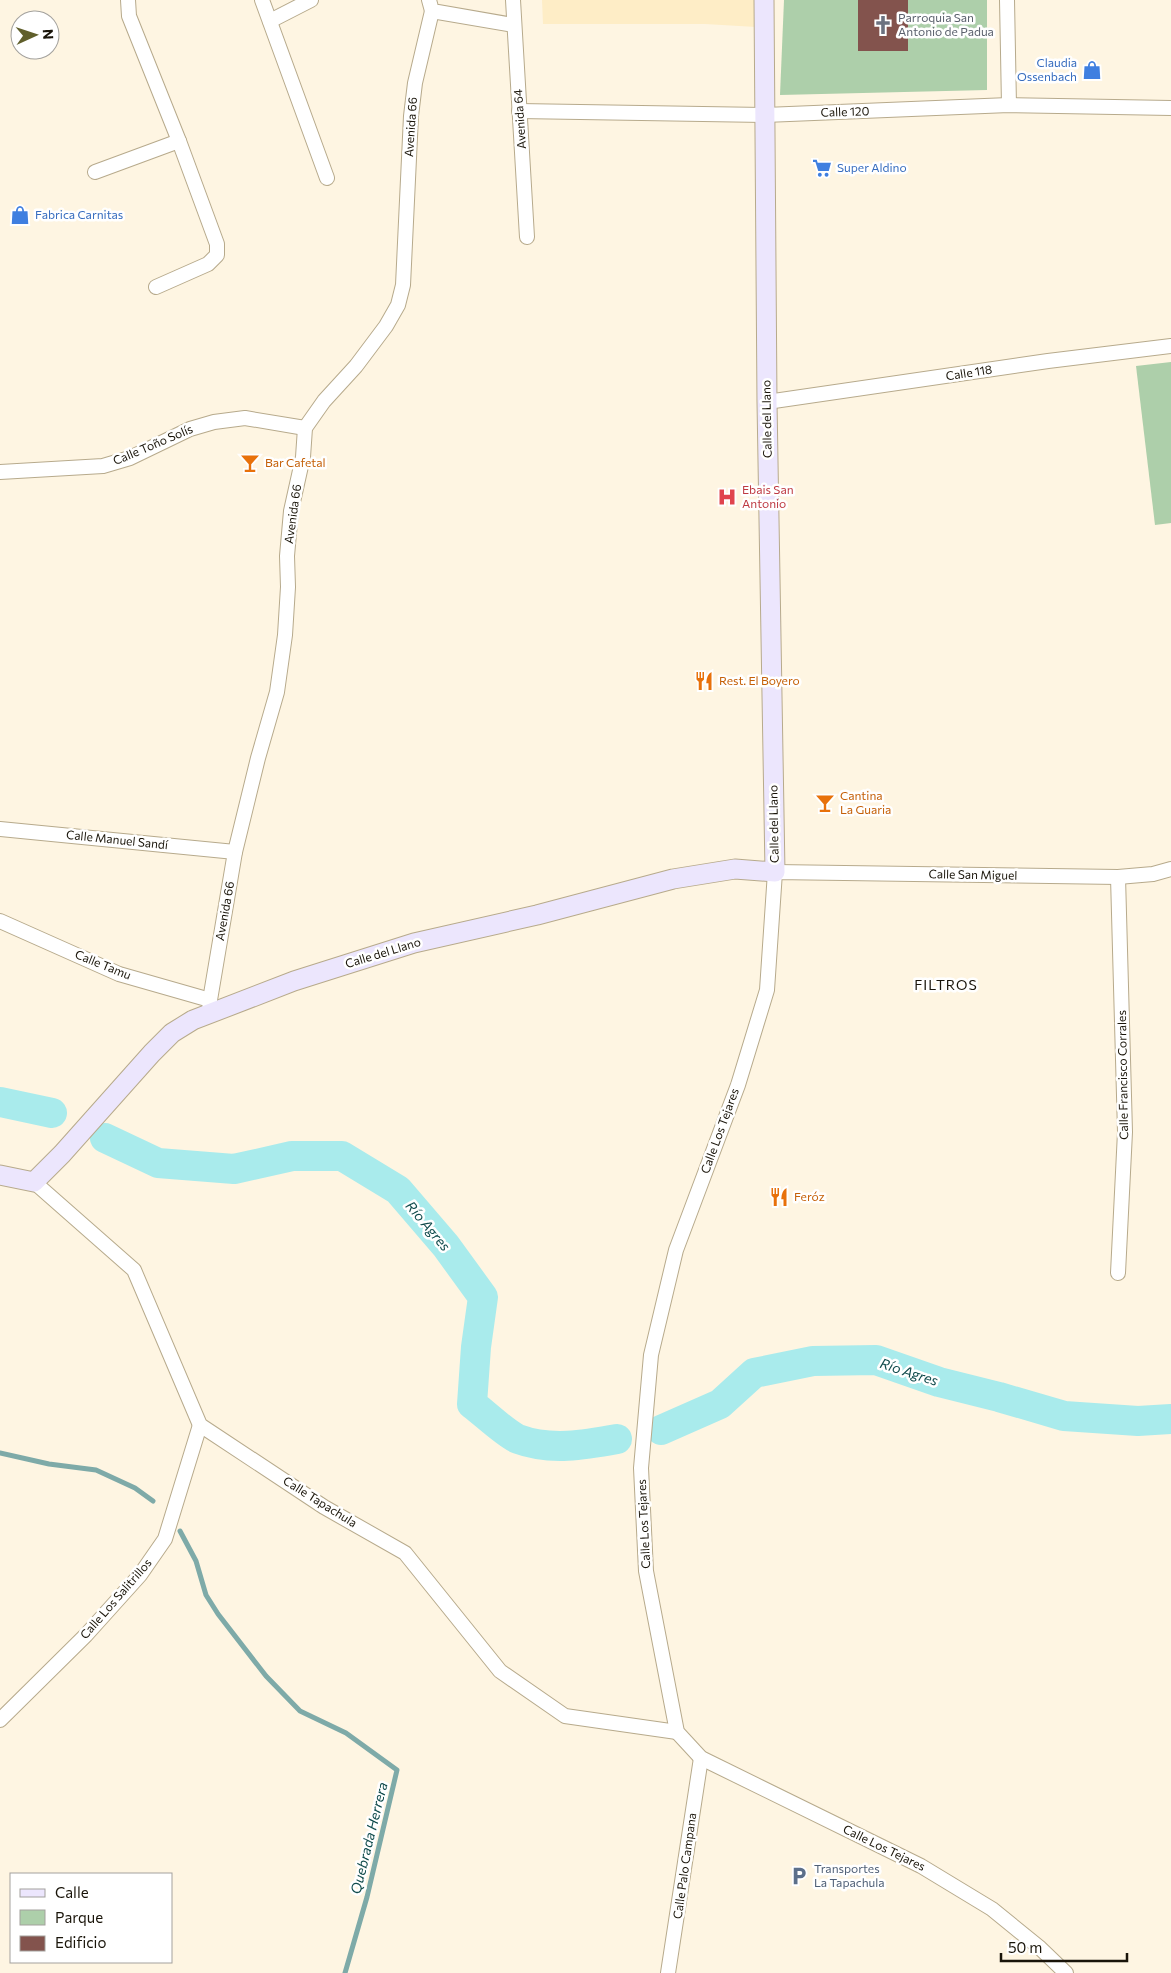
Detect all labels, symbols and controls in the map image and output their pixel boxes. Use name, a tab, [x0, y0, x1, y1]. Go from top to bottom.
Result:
north arrow	[10, 10, 60, 60]
place label: Parroquia San Antonio de Padua	[898, 10, 994, 38]
church icon: Parroquia San Antonio de Padua	[872, 14, 894, 36]
text: N	[40, 29, 57, 40]
place label: Claudia Ossenbach	[1017, 55, 1077, 83]
shop icon: Claudia Ossenbach	[1081, 59, 1103, 81]
street label: Avenida 64	[510, 89, 528, 150]
street label: Avenida 66	[401, 96, 419, 157]
street label: Calle 120	[820, 103, 870, 119]
supermarket icon: Super Aldino	[811, 157, 833, 179]
place label: Super Aldino	[837, 160, 907, 174]
shop icon: Fabrica Carnitas	[9, 204, 31, 226]
place label: Fabrica Carnitas	[35, 207, 123, 221]
street label: Calle 118	[945, 361, 993, 383]
street label: Calle del Llano	[758, 380, 774, 458]
street label: Calle Toño Solís	[111, 421, 195, 467]
bar icon: Bar Cafetal	[239, 452, 261, 474]
place label: Bar Cafetal	[265, 455, 326, 469]
place label: Ebais San Antonio	[742, 482, 794, 510]
street label: Avenida 66	[281, 483, 303, 545]
hospital icon: Ebais San Antonio	[716, 486, 738, 508]
restaurant icon: Rest. El Boyero	[693, 670, 715, 692]
place label: Rest. El Boyero	[719, 673, 800, 687]
street label: Calle del Llano	[765, 785, 781, 863]
place label: Cantina La Guaria	[840, 788, 891, 816]
bar icon: Cantina La Guaria	[814, 792, 836, 814]
street label: Calle Manuel Sandí	[65, 827, 170, 851]
street label: Calle San Miguel	[928, 866, 1018, 882]
street label: Avenida 66	[212, 880, 236, 942]
street label: Calle del Llano	[343, 934, 422, 970]
street label: Calle Tamu	[73, 946, 134, 982]
district label: FILTROS	[914, 976, 978, 993]
street label: Calle Francisco Corrales	[1114, 1010, 1130, 1140]
street label: Calle Los Tejares	[697, 1086, 741, 1175]
restaurant icon: Feróz	[768, 1186, 790, 1208]
place label: Feróz	[794, 1189, 825, 1203]
water label: Río Agres	[403, 1197, 454, 1254]
water label: Río Agres	[878, 1354, 940, 1389]
street label: Calle Tapachula	[281, 1473, 360, 1529]
street label: Calle Los Tejares	[634, 1479, 652, 1569]
street label: Calle Los Salitrillos	[77, 1555, 154, 1641]
water label: Quebrada Herrera	[346, 1780, 391, 1896]
street label: Calle Palo Campana	[670, 1812, 698, 1920]
street label: Calle Los Tejares	[841, 1821, 928, 1873]
place label: Transportes La Tapachula	[814, 1861, 885, 1889]
parking icon: Transportes La Tapachula	[788, 1865, 810, 1887]
legend	[10, 1873, 172, 1963]
text: Calle	[55, 1883, 89, 1901]
text: Parque	[55, 1908, 103, 1926]
scale bar	[1001, 1930, 1127, 1962]
text: Edificio	[55, 1933, 106, 1951]
text: 50 m	[1008, 1938, 1042, 1956]

